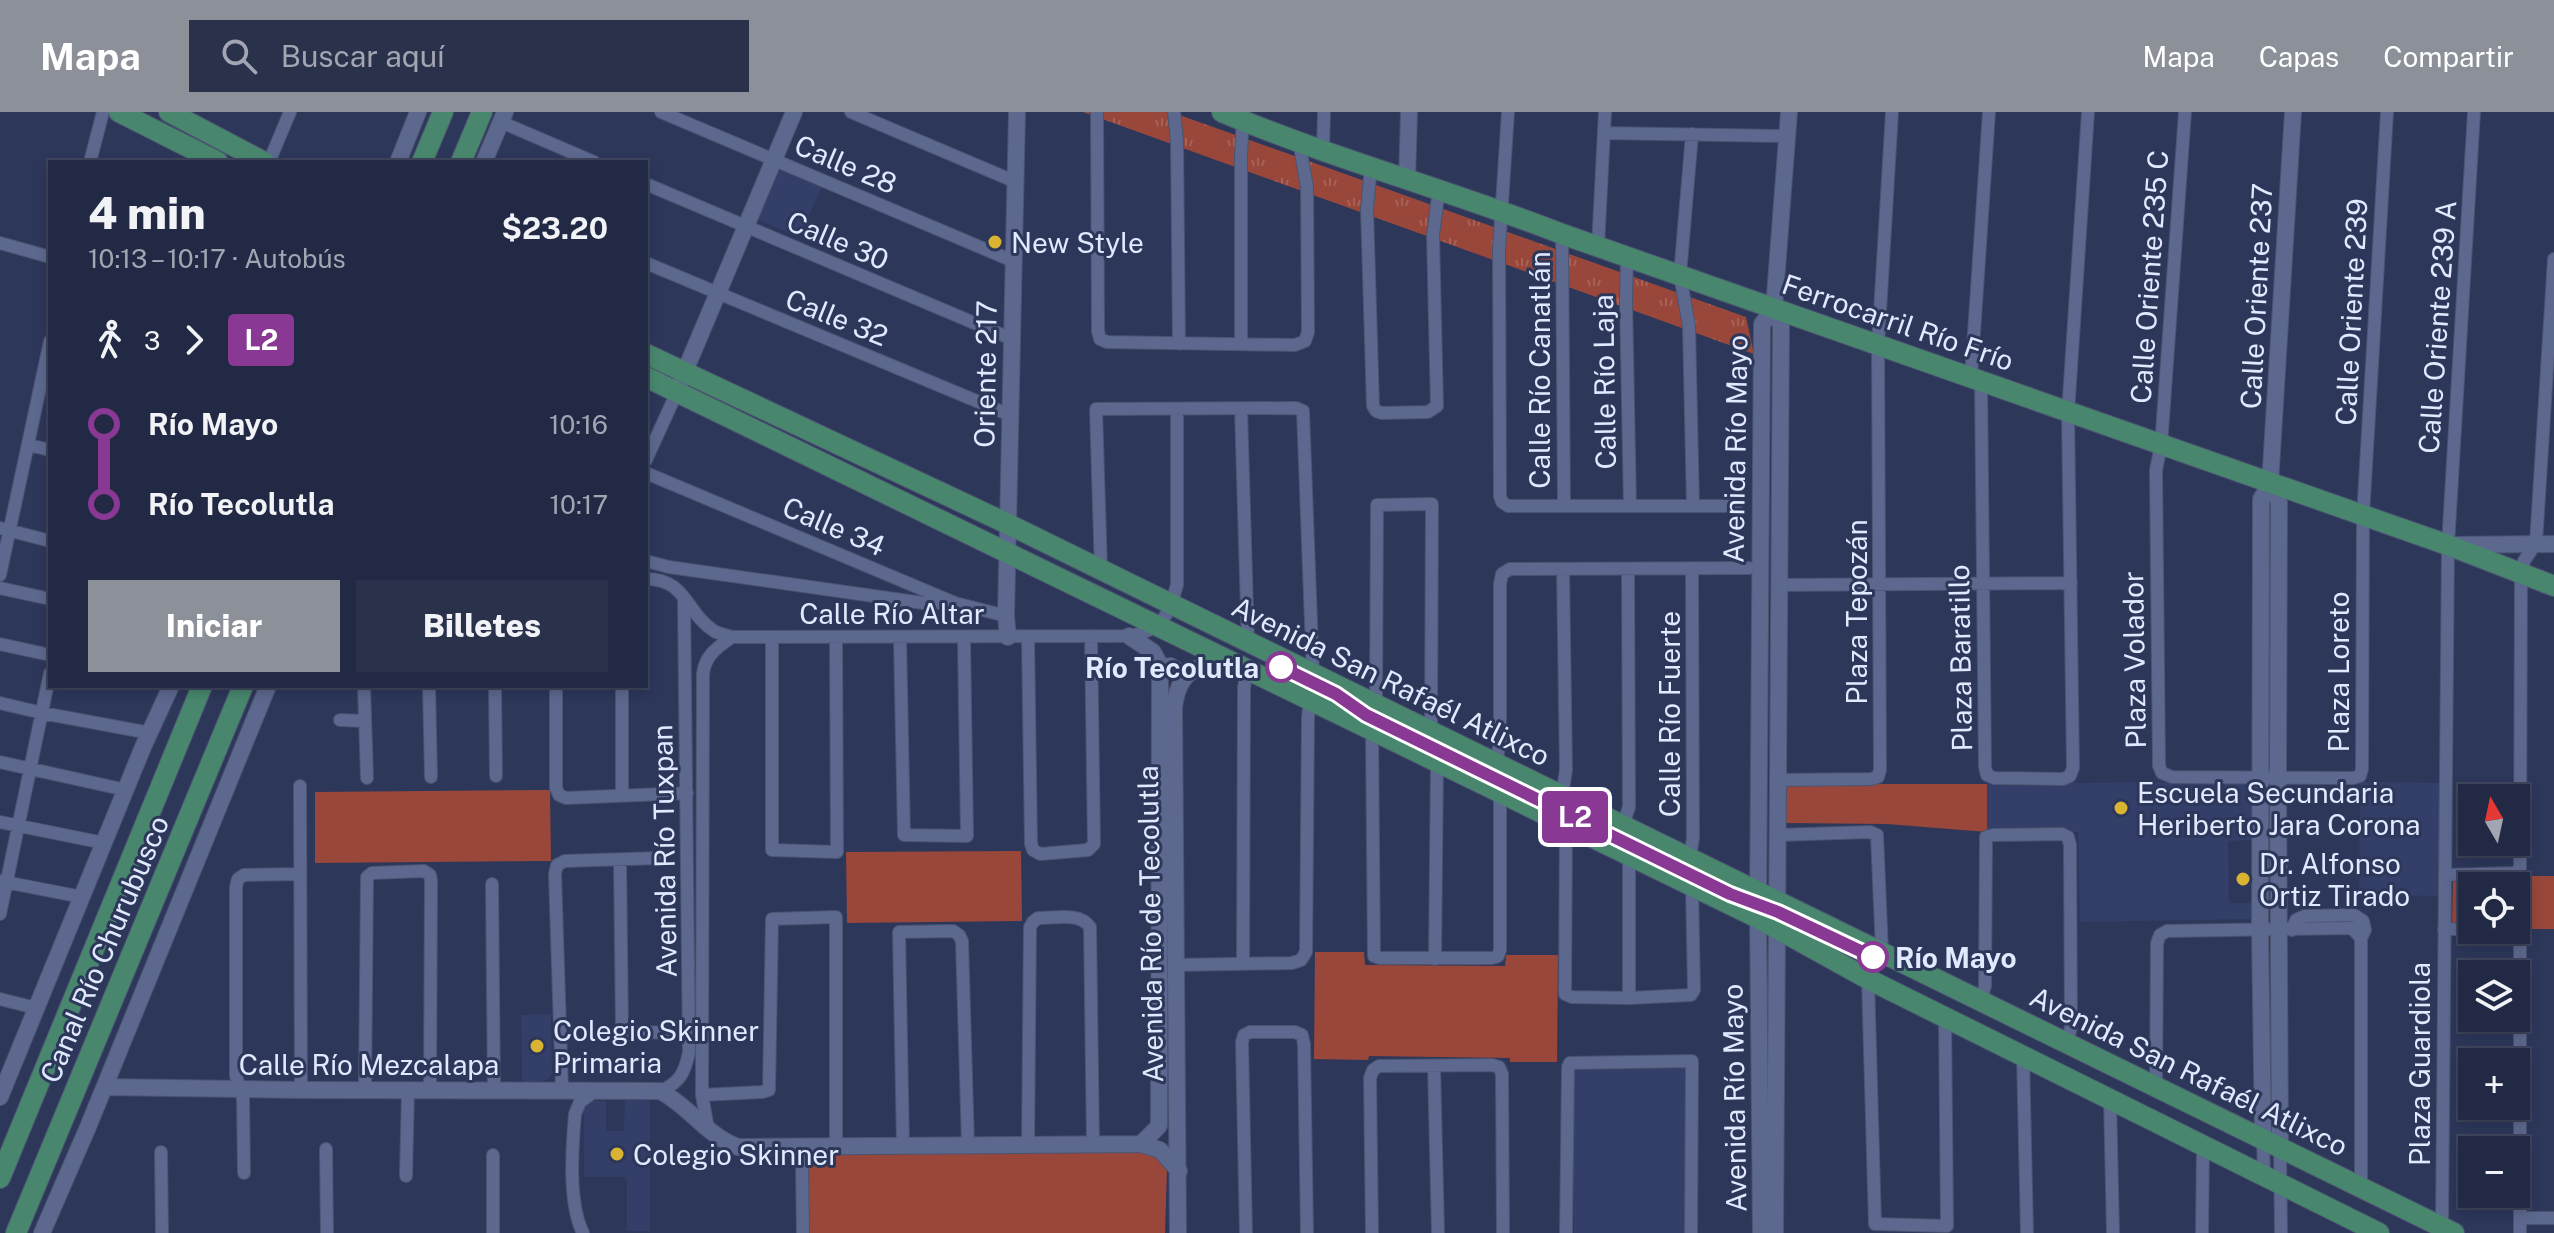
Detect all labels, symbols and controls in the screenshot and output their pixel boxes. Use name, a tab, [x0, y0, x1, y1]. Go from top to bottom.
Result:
search box	[189, 20, 749, 92]
text: Mapa	[40, 34, 141, 79]
icon: search	[217, 34, 261, 78]
text: Buscar aquí	[281, 38, 445, 74]
text: Mapa	[2142, 40, 2215, 73]
text: Capas	[2259, 40, 2339, 73]
text: Compartir	[2383, 40, 2514, 73]
street label: Calle 28	[790, 128, 902, 200]
street label: Calle Oriente 235 C	[2124, 149, 2174, 405]
street label: Calle Oriente 237	[2234, 182, 2278, 410]
text: 4 min	[88, 187, 206, 239]
street label: Calle Oriente 239	[2329, 198, 2373, 426]
street label: Calle Oriente 239 A	[2412, 199, 2462, 455]
street label: Calle 30	[782, 204, 894, 276]
text: $23.20	[502, 210, 608, 246]
place label: New Style	[1011, 226, 1144, 259]
marker: New Style	[986, 233, 1004, 251]
text: 10:13 – 10:17 · Autobús	[88, 243, 346, 274]
street label: Calle Río Canatlán	[1523, 251, 1556, 489]
street label: Ferrocarril Río Frío	[1778, 267, 2018, 377]
street label: Calle 32	[781, 282, 893, 352]
street label: Calle Río Laja	[1586, 294, 1622, 470]
street label: Oriente 217	[967, 300, 1003, 448]
icon: walk	[88, 318, 132, 362]
icon: forward	[172, 318, 216, 362]
text: L2	[244, 323, 278, 356]
text: 3	[144, 325, 160, 356]
street label: Avenida Río Mayo	[1717, 335, 1753, 563]
text: Río Mayo	[148, 406, 278, 442]
text: 10:16	[549, 409, 608, 440]
text: Río Tecolutla	[148, 486, 334, 522]
text: 10:17	[549, 489, 608, 520]
street label: Calle 34	[778, 490, 890, 562]
street label: Plaza Tepozán	[1840, 519, 1873, 705]
street label: Plaza Baratillo	[1942, 564, 1978, 752]
street label: Plaza Volador	[2116, 571, 2152, 749]
button: Iniciar	[88, 580, 340, 672]
button: Billetes	[356, 580, 608, 672]
street label: Avenida San Rafaél Atlixco	[1227, 590, 1555, 772]
street label: Plaza Loreto	[2322, 591, 2355, 753]
street label: Calle Río Altar	[799, 597, 985, 630]
street label: Calle Río Fuerte	[1653, 611, 1686, 817]
place label: Río Tecolutla	[1085, 651, 1259, 684]
marker: Río Tecolutla	[1266, 652, 1296, 682]
street label: Avenida Río Tuxpan	[645, 724, 683, 978]
street label: Avenida Río de Tecolutla	[1131, 765, 1169, 1083]
place label: Escuela Secundaria Heriberto Jara Corona	[2137, 776, 2421, 841]
north arrow	[2458, 784, 2530, 856]
map controls	[2458, 784, 2530, 1208]
line badge: L2	[1539, 791, 1611, 843]
marker: Escuela Secundaria Heriberto Jara Corona	[2112, 799, 2130, 817]
text: L2	[1558, 800, 1592, 833]
street label: Canal Río Churubusco	[33, 811, 175, 1087]
place label: Dr. Alfonso Ortiz Tirado	[2259, 847, 2410, 912]
marker: Dr. Alfonso Ortiz Tirado	[2234, 870, 2252, 888]
button: locate	[2458, 872, 2530, 944]
place label: Río Mayo	[1895, 941, 2017, 974]
marker: Río Mayo	[1858, 942, 1888, 972]
button: layers	[2458, 960, 2530, 1032]
street label: Plaza Guardiola	[2403, 962, 2436, 1166]
street label: Avenida San Rafaél Atlixco	[2025, 980, 2353, 1162]
street label: Avenida Río Mayo	[1716, 984, 1752, 1212]
place label: Colegio Skinner Primaria	[553, 1014, 759, 1079]
marker: Colegio Skinner Primaria	[528, 1037, 546, 1055]
street label: Calle Río Mezcalapa	[239, 1048, 499, 1081]
button: +	[2458, 1048, 2530, 1120]
button: −	[2458, 1136, 2530, 1208]
place label: Colegio Skinner	[633, 1138, 839, 1171]
marker: Colegio Skinner	[608, 1145, 626, 1163]

